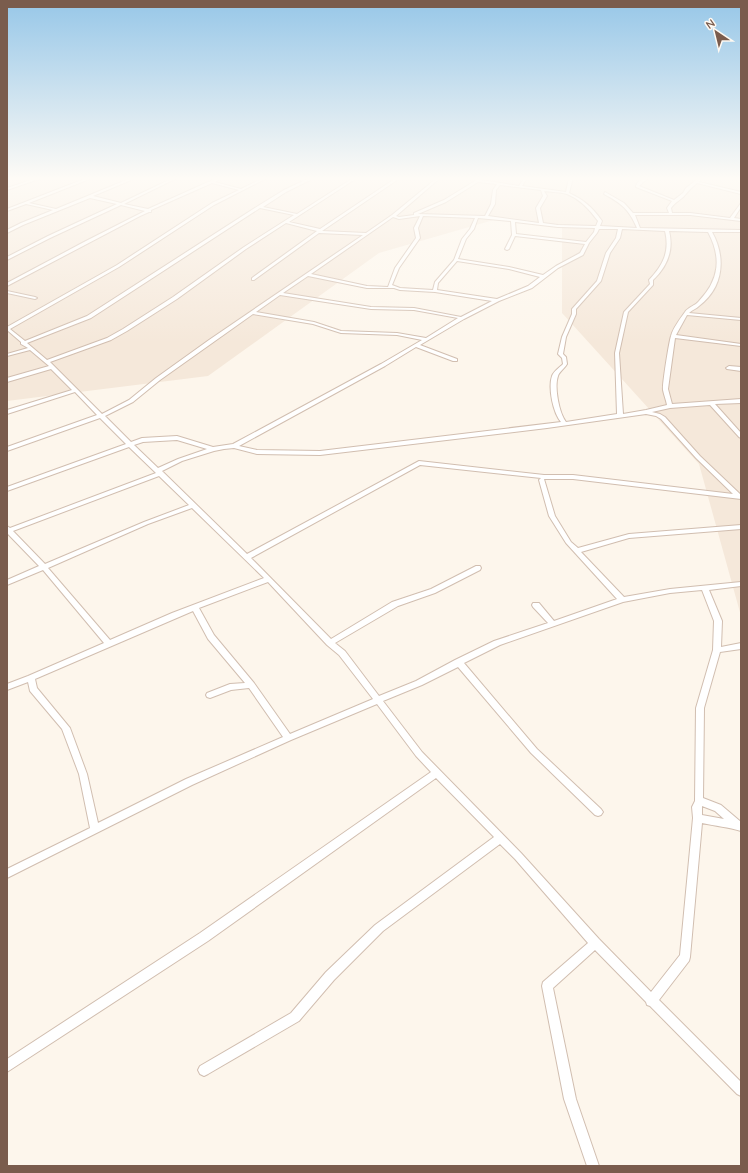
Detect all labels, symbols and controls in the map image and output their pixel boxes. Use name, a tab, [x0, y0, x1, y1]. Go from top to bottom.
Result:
north arrow	[696, 12, 736, 52]
text: N	[703, 16, 718, 32]

